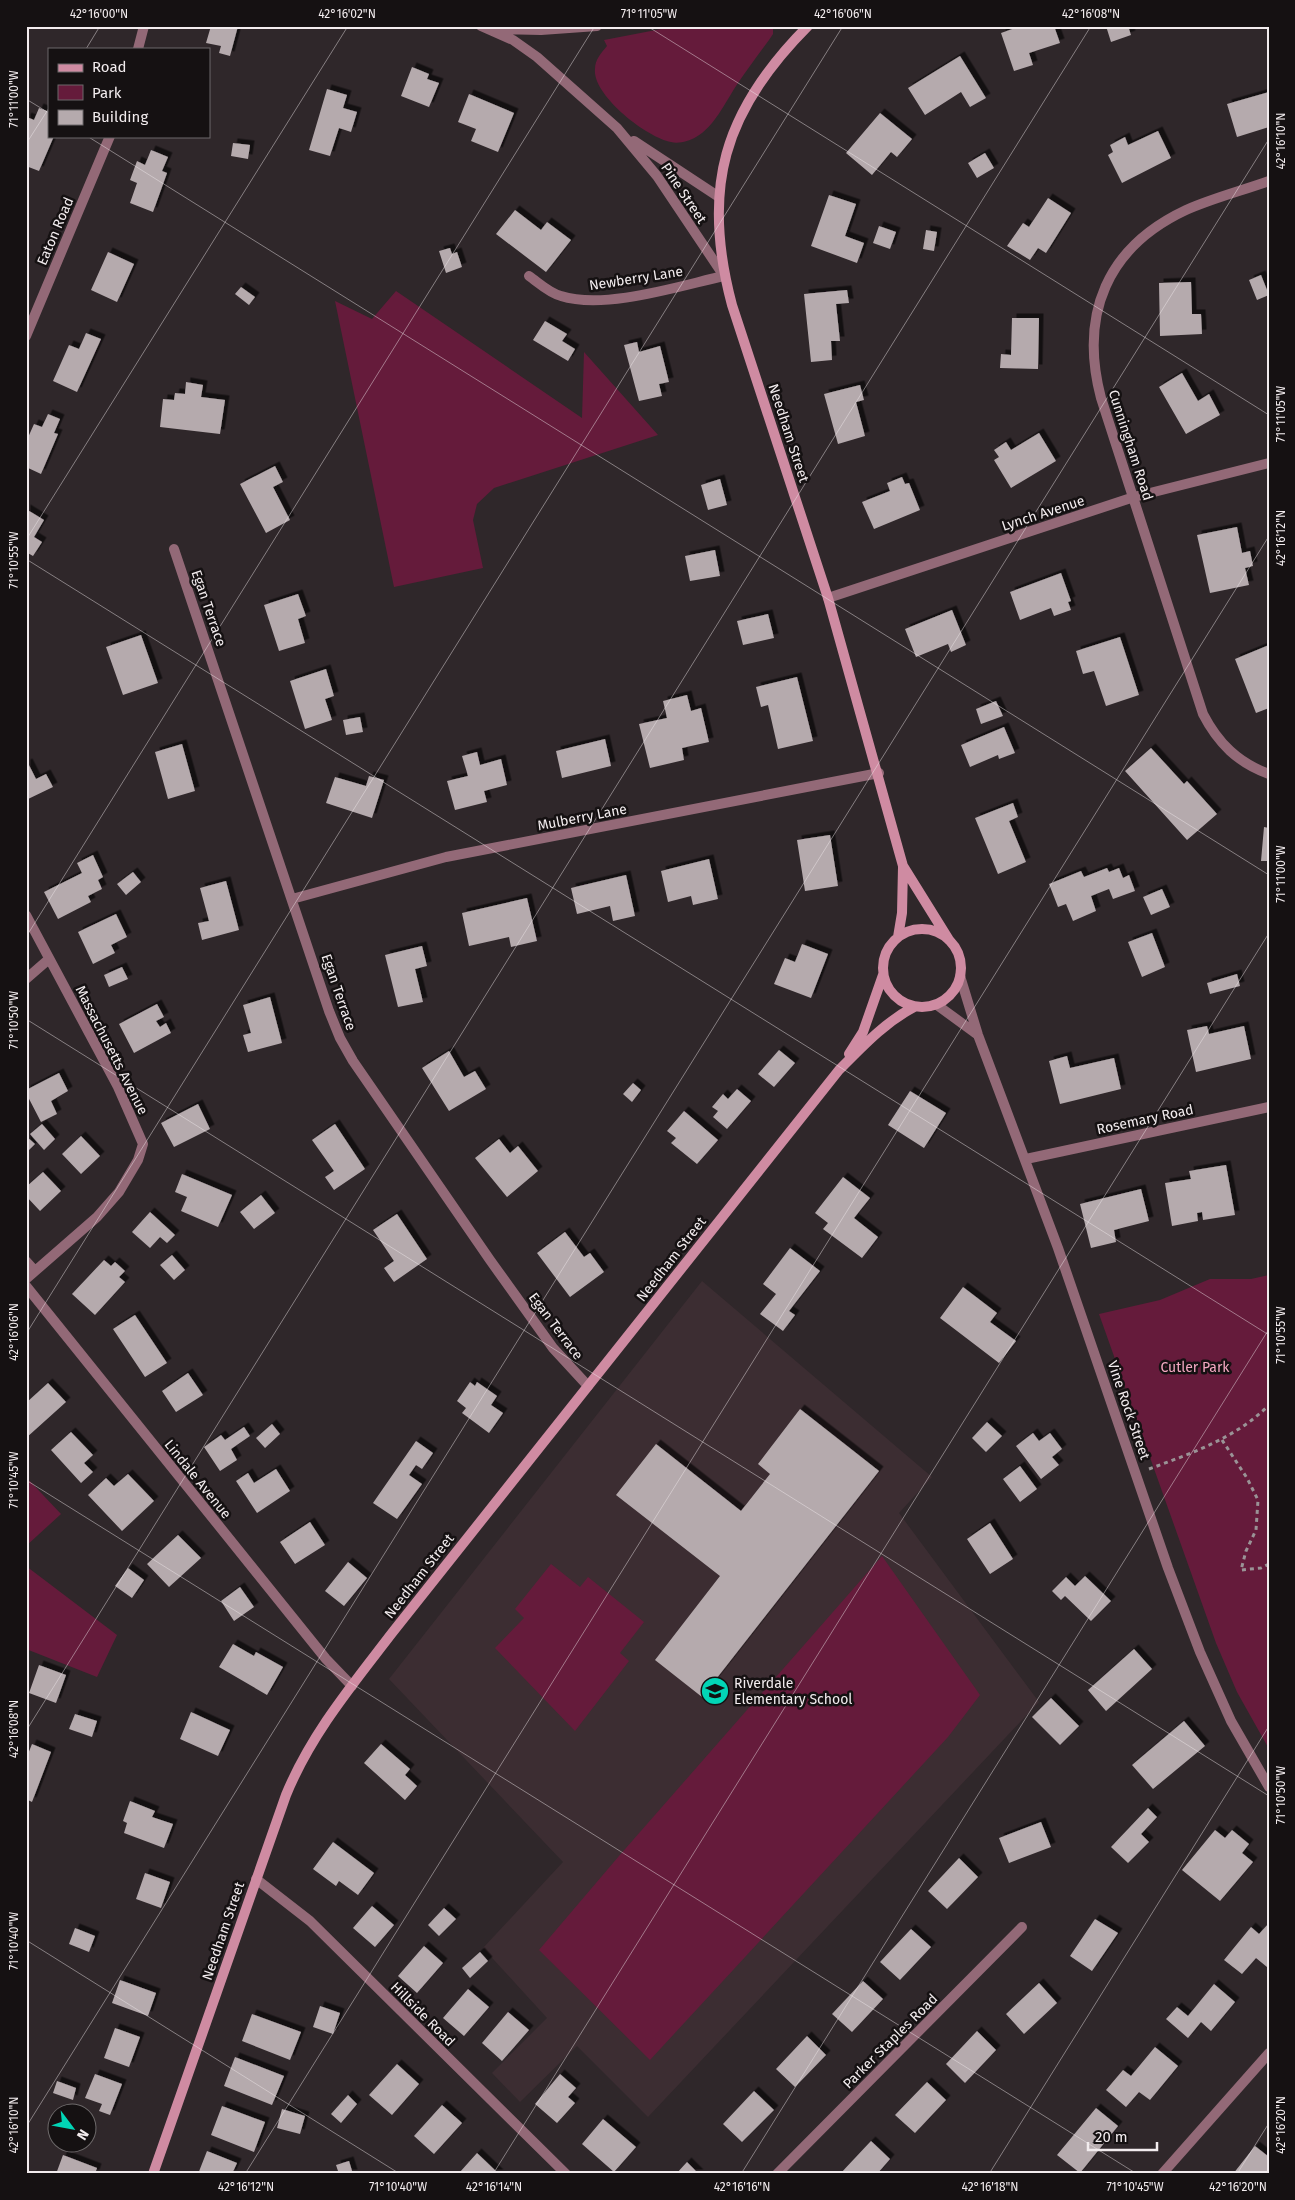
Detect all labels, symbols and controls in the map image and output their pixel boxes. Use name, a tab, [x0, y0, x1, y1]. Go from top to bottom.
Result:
text: 42°16'00"N	[70, 7, 128, 21]
text: 42°16'02"N	[318, 7, 376, 21]
text: 71°11'05"W	[621, 7, 677, 21]
text: 42°16'06"N	[814, 7, 872, 21]
text: 42°16'08"N	[1062, 7, 1120, 21]
legend	[48, 48, 210, 138]
text: Road	[92, 58, 127, 76]
text: 71°11'00"W	[7, 70, 21, 128]
text: Park	[92, 84, 122, 102]
text: Building	[92, 108, 148, 126]
text: 42°16'10"N	[1274, 112, 1288, 170]
street label: Pine Street	[657, 160, 711, 228]
street label: Eaton Road	[34, 195, 77, 268]
street label: Newberry Lane	[588, 263, 684, 294]
street label: Needham Street	[765, 382, 813, 486]
text: 71°11'05"W	[1274, 386, 1288, 442]
street label: Cunningham Road	[1105, 388, 1156, 503]
street label: Lynch Avenue	[1000, 492, 1087, 535]
text: 42°16'12"N	[1274, 510, 1288, 566]
text: 71°10'55"W	[7, 531, 21, 589]
street label: Egan Terrace	[187, 568, 230, 649]
street label: Mulberry Lane	[536, 800, 628, 834]
text: 71°11'00"W	[1274, 845, 1288, 903]
street label: Egan Terrace	[317, 952, 360, 1033]
street label: Massachusetts Avenue	[72, 983, 152, 1118]
text: 71°10'50"W	[7, 991, 21, 1049]
street label: Rosemary Road	[1095, 1101, 1195, 1138]
street label: Needham Street	[633, 1213, 710, 1305]
street label: Egan Terrace	[525, 1289, 586, 1363]
text: 42°16'06"N	[7, 1303, 21, 1361]
text: 71°10'55"W	[1274, 1306, 1288, 1364]
street label: Vine Rock Street	[1104, 1359, 1154, 1463]
park label: Cutler Park	[1161, 1359, 1230, 1376]
street label: Lindale Avenue	[161, 1436, 235, 1522]
text: 71°10'45"W	[7, 1451, 21, 1509]
street label: Needham Street	[381, 1530, 458, 1622]
place label: Riverdale Elementary School	[734, 1675, 852, 1708]
school or university icon: Riverdale Elementary School	[700, 1676, 730, 1706]
text: 42°16'08"N	[7, 1700, 21, 1758]
text: 71°10'50"W	[1274, 1766, 1288, 1824]
street label: Needham Street	[199, 1879, 249, 1982]
text: 71°10'40"W	[7, 1912, 21, 1970]
street label: Hillside Road	[387, 1979, 458, 2050]
street label: Parker Staples Road	[839, 1990, 941, 2092]
text: 42°16'10"N	[7, 2096, 21, 2154]
text: 42°16'20"N	[1274, 2096, 1288, 2154]
north arrow	[48, 2102, 98, 2152]
scale bar	[1088, 2120, 1156, 2152]
text: N	[73, 2126, 92, 2143]
text: 20 m	[1095, 2128, 1128, 2146]
text: 42°16'12"N	[218, 2180, 274, 2194]
text: 71°10'40"W	[369, 2180, 427, 2194]
text: 42°16'14"N	[466, 2180, 522, 2194]
text: 42°16'16"N	[714, 2180, 770, 2194]
text: 42°16'18"N	[962, 2180, 1018, 2194]
text: 71°10'45"W	[1106, 2180, 1164, 2194]
text: 42°16'20"N	[1209, 2180, 1267, 2194]

